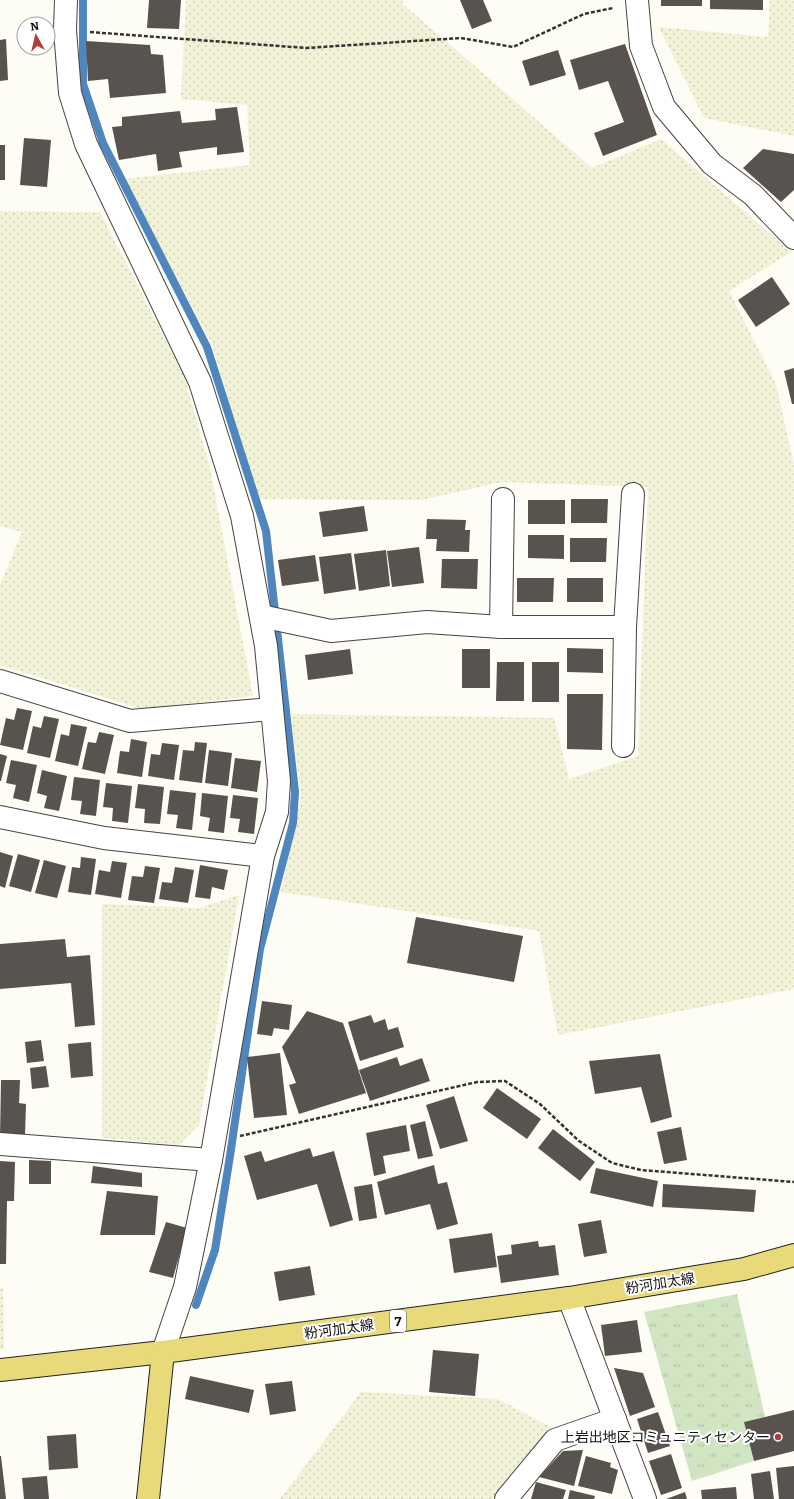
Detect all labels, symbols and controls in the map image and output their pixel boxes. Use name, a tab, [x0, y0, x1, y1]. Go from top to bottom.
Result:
north arrow	[16, 16, 56, 56]
text: N	[30, 19, 40, 34]
street label: 粉河加太線	[624, 1270, 696, 1297]
road number: 7	[390, 1310, 406, 1332]
street label: 粉河加太線	[303, 1316, 375, 1343]
place label: 上岩出地区コミュニティセンター	[561, 1429, 770, 1446]
marker: 上岩出地区コミュニティセンター	[773, 1432, 783, 1442]

